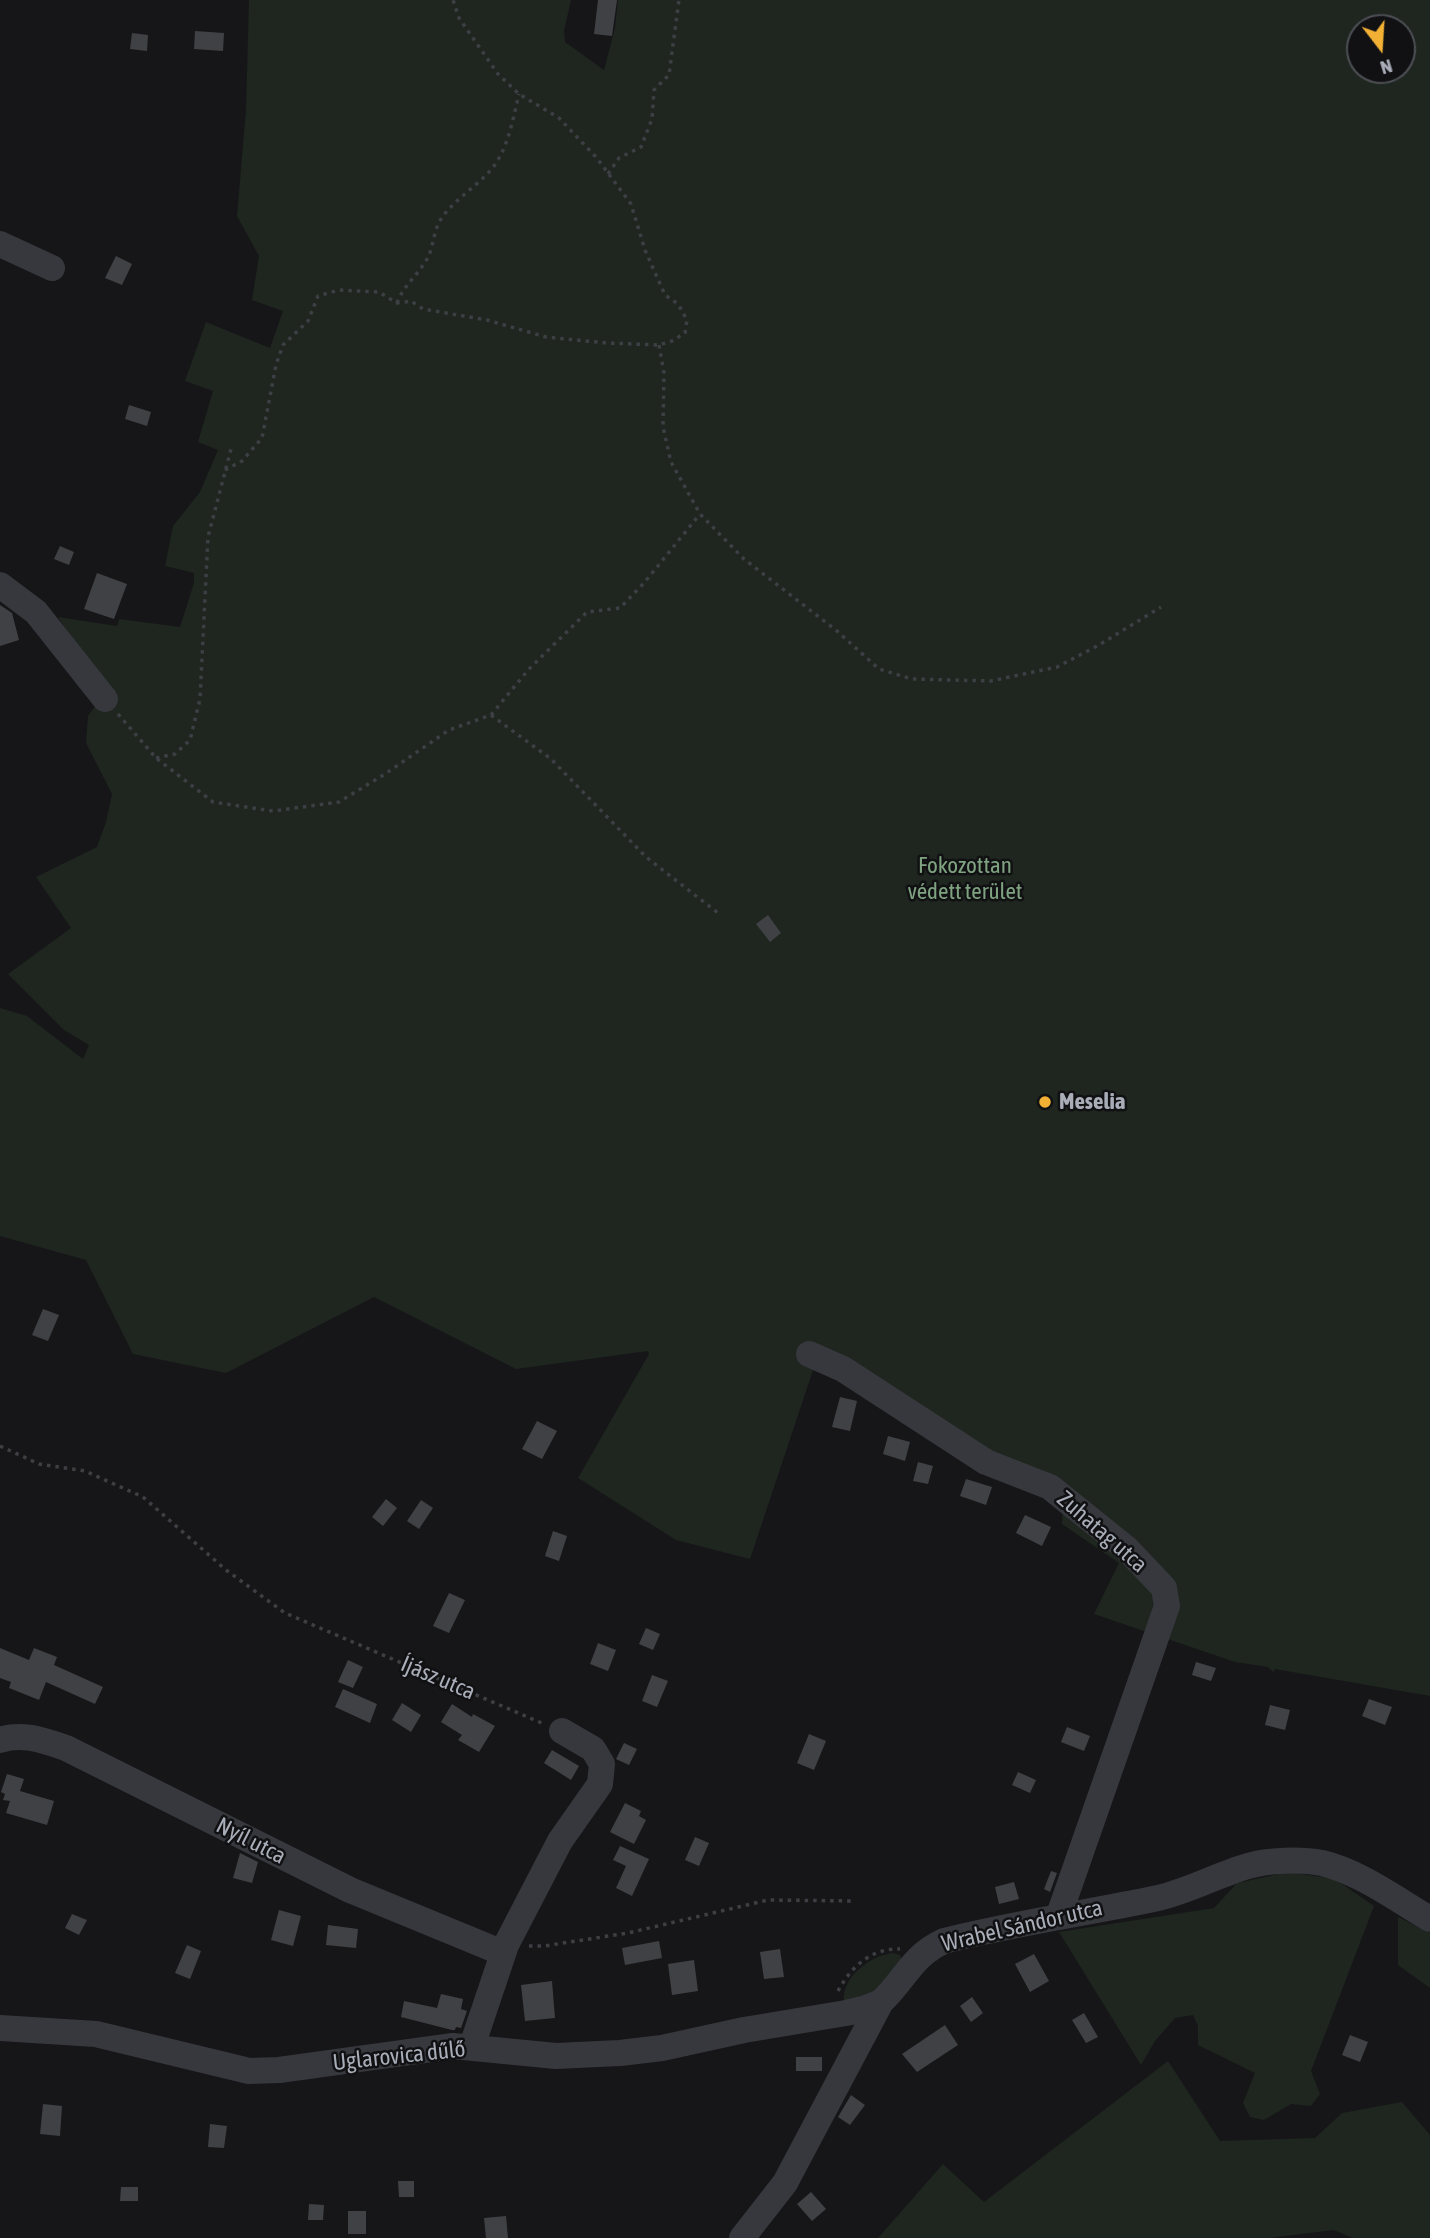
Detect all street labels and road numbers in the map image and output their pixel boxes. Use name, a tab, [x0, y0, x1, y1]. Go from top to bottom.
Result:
street label: Zuhatag utca	[1051, 1485, 1153, 1579]
street label: Íjász utca	[397, 1650, 479, 1706]
street label: Nyíl utca	[212, 1812, 290, 1870]
street label: Wrabel Sándor utca	[939, 1894, 1105, 1958]
street label: Uglarovica dűlő	[331, 2035, 467, 2077]

